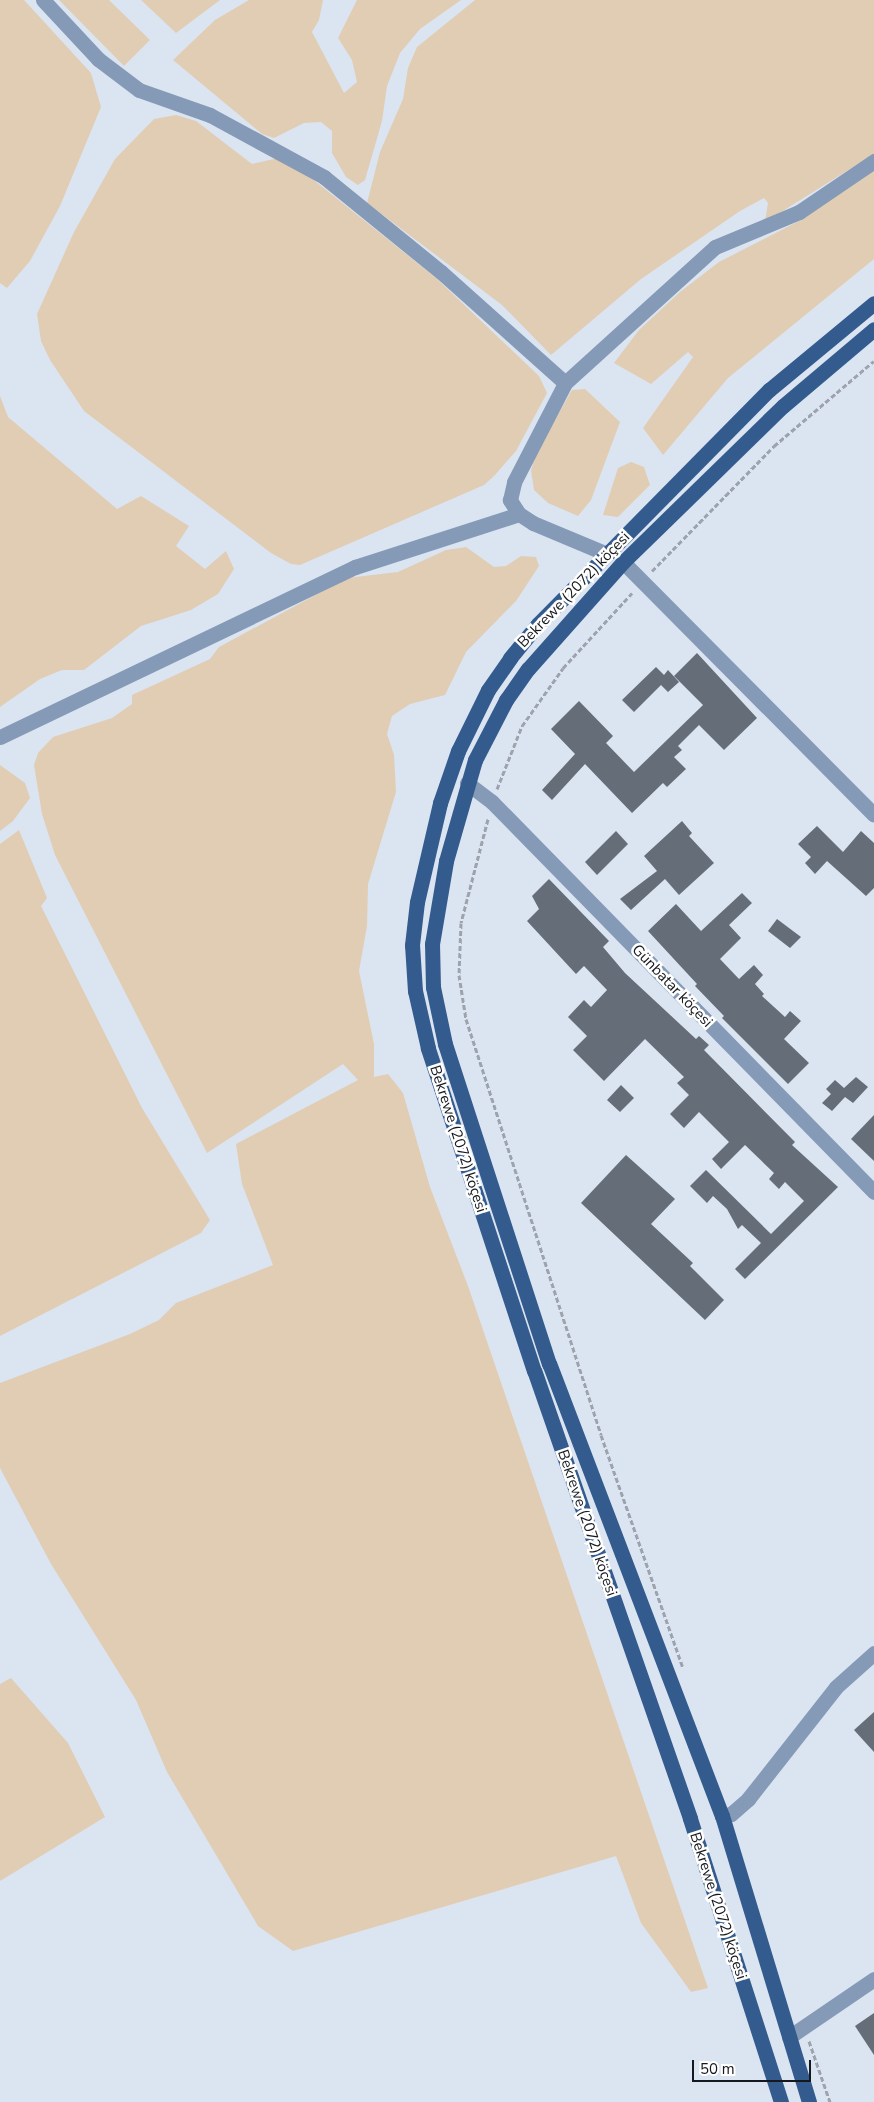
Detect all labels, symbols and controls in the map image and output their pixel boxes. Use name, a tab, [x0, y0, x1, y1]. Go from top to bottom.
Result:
street label: Bekrewe (2072) köçesi	[514, 529, 634, 651]
street label: Günbatar köçesi	[628, 941, 716, 1031]
street label: Bekrewe (2072) köçesi	[426, 1063, 490, 1215]
street label: Bekrewe (2072) köçesi	[553, 1447, 621, 1599]
street label: Bekrewe (2072) köçesi	[686, 1830, 750, 1982]
scale bar	[694, 2050, 813, 2082]
text: 50 m	[700, 2059, 735, 2079]

